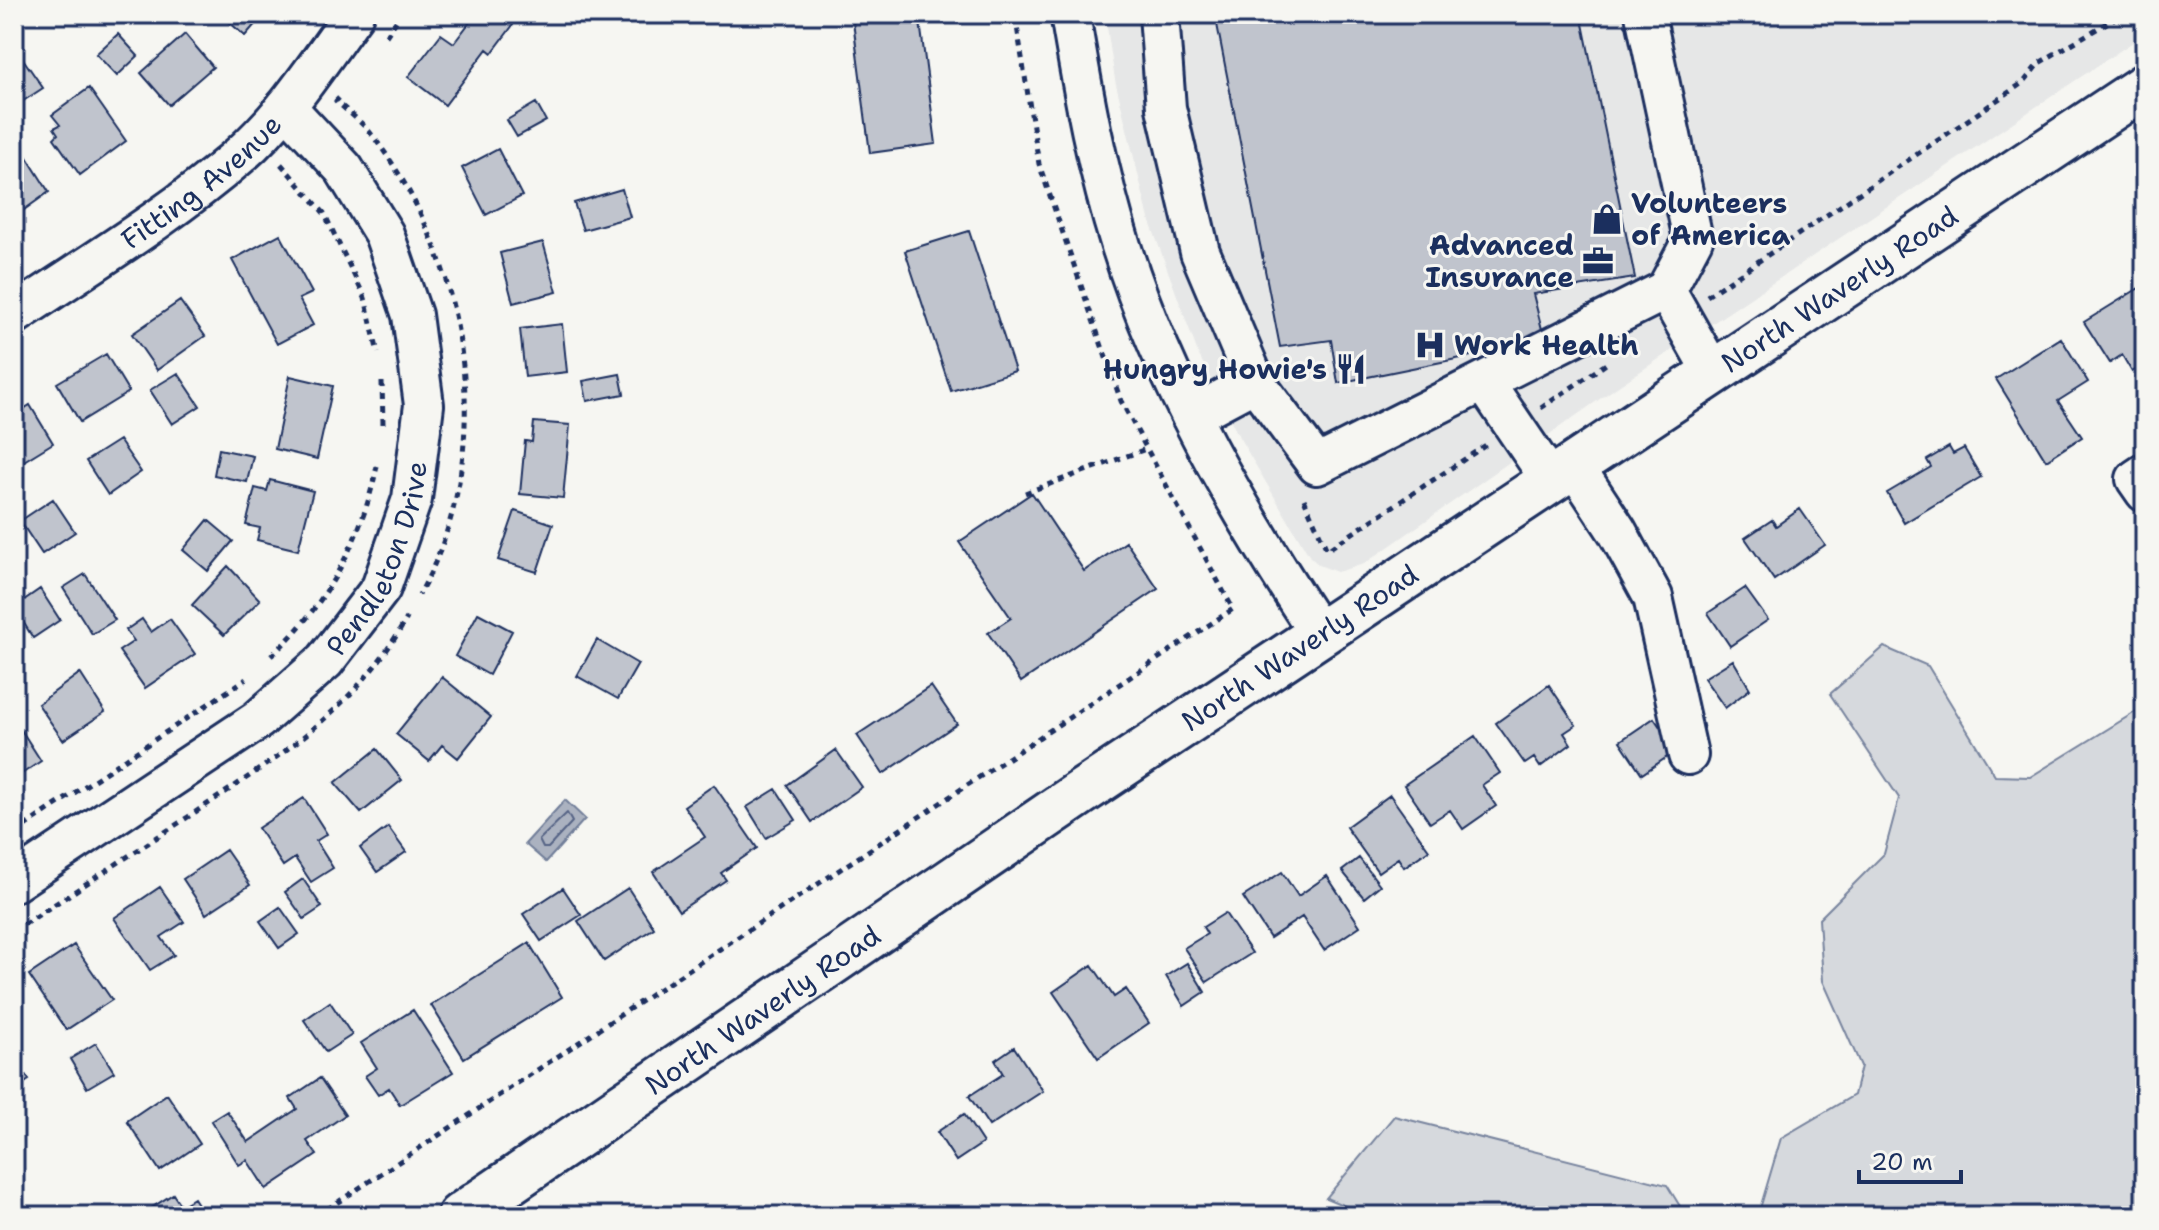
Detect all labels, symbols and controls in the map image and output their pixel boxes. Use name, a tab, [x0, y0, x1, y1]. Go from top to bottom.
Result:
street label: Fitting Avenue	[113, 106, 290, 258]
place label: Volunteers of America	[1631, 184, 1790, 254]
street label: North Waverly Road	[1713, 196, 1965, 382]
shop icon: Volunteers of America	[1590, 202, 1624, 236]
place label: Advanced Insurance	[1425, 226, 1574, 296]
office icon: Advanced Insurance	[1581, 244, 1615, 278]
place label: Work Health	[1454, 326, 1639, 364]
hospital icon: Work Health	[1413, 328, 1447, 362]
place label: Hungry Howie's	[1103, 350, 1327, 388]
restaurant icon: Hungry Howie's	[1334, 352, 1368, 386]
street label: Pendleton Drive	[317, 459, 436, 663]
street label: North Waverly Road	[1174, 555, 1426, 740]
street label: North Waverly Road	[637, 916, 888, 1104]
scale bar	[1859, 1134, 1961, 1184]
text: 20 m	[1871, 1146, 1933, 1178]

